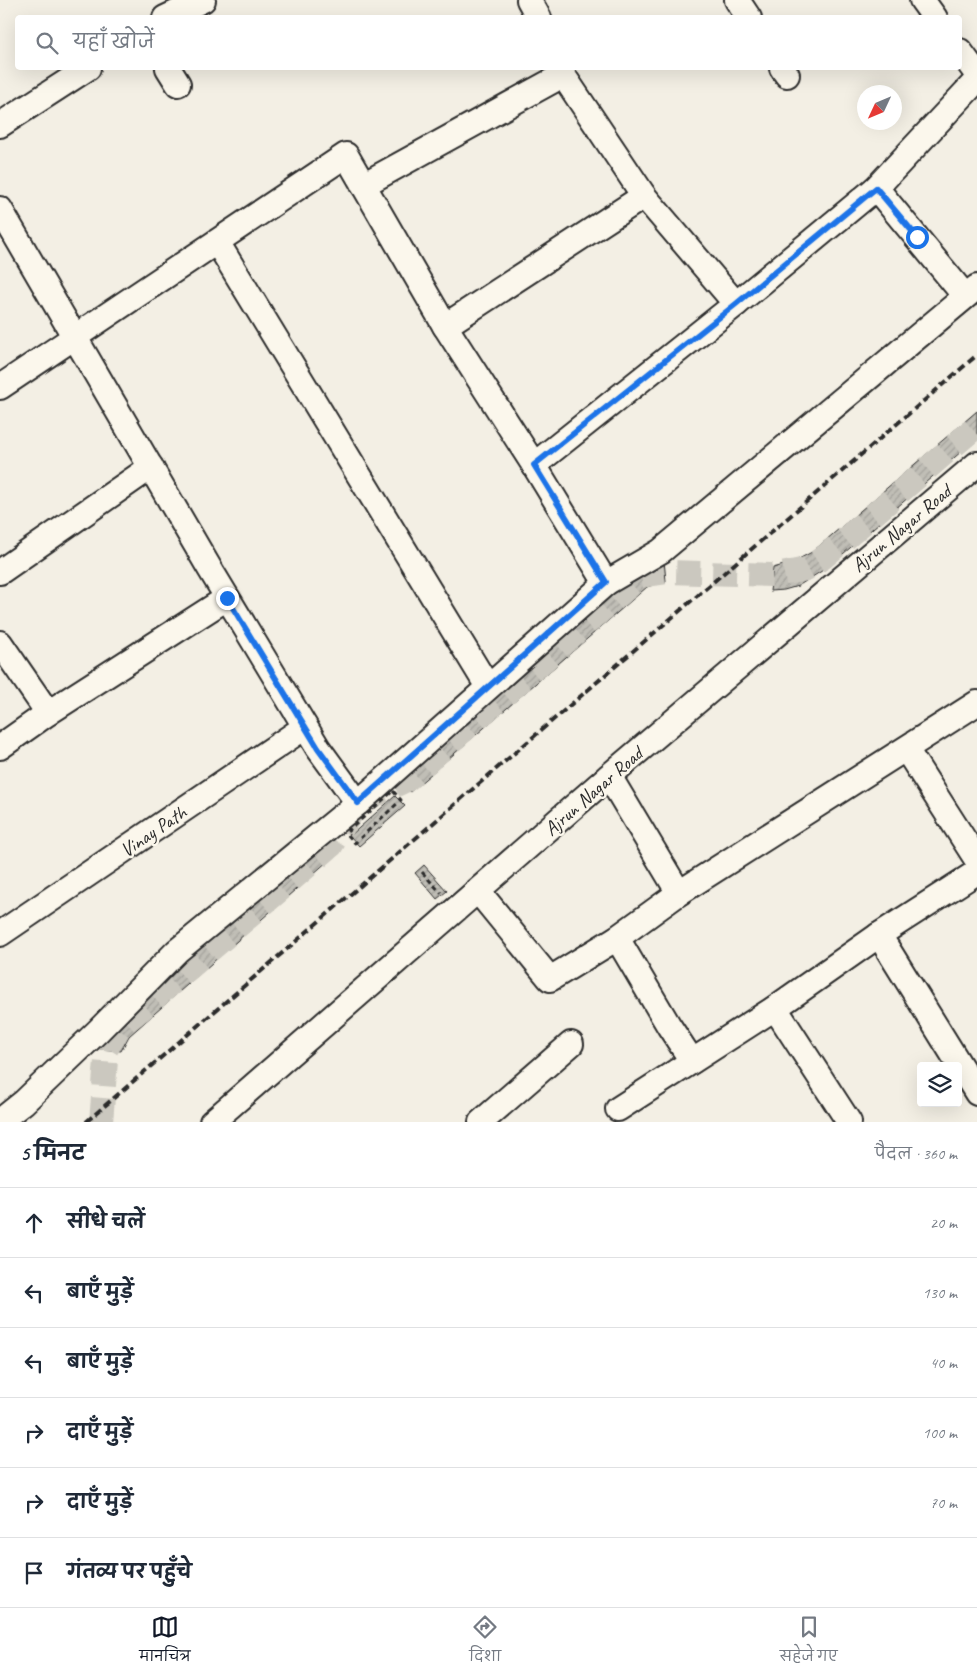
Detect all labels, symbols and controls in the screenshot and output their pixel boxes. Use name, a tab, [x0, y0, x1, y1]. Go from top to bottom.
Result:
search box	[15, 15, 962, 70]
icon: search	[33, 29, 61, 57]
text: यहाँ खोजें	[73, 30, 154, 54]
north arrow	[857, 85, 902, 130]
route start	[906, 226, 929, 249]
street label: Ajrun Nagar Road	[846, 477, 959, 577]
route end	[216, 587, 239, 610]
street label: Ajrun Nagar Road	[539, 740, 650, 841]
street label: Vinay Path	[115, 799, 193, 863]
map controls	[917, 1062, 962, 1107]
button: layers	[917, 1062, 962, 1107]
text: 5 मिनट	[20, 1140, 85, 1166]
text: पैदल · 360 m	[875, 1144, 957, 1164]
icon: ahead	[20, 1209, 48, 1237]
text: सीधे चलें	[67, 1210, 145, 1234]
text: 20 m	[930, 1213, 957, 1233]
icon: left	[20, 1279, 48, 1307]
text: बाएँ मुड़ें	[67, 1280, 133, 1304]
text: 130 m	[923, 1283, 957, 1303]
icon: left	[20, 1349, 48, 1377]
text: बाएँ मुड़ें	[67, 1350, 133, 1374]
text: 40 m	[930, 1353, 957, 1373]
icon: right	[20, 1419, 48, 1447]
text: दाएँ मुड़ें	[67, 1420, 133, 1444]
text: 100 m	[923, 1423, 957, 1443]
icon: right	[20, 1489, 48, 1517]
text: दाएँ मुड़ें	[67, 1490, 133, 1514]
text: 70 m	[930, 1493, 957, 1513]
icon: arrive	[20, 1559, 48, 1587]
text: गंतव्य पर पहुँचे	[67, 1560, 192, 1584]
tab: मानचित्र	[139, 1613, 191, 1672]
tab: दिशा	[469, 1613, 501, 1672]
tab: सहेजे गए	[780, 1613, 838, 1672]

